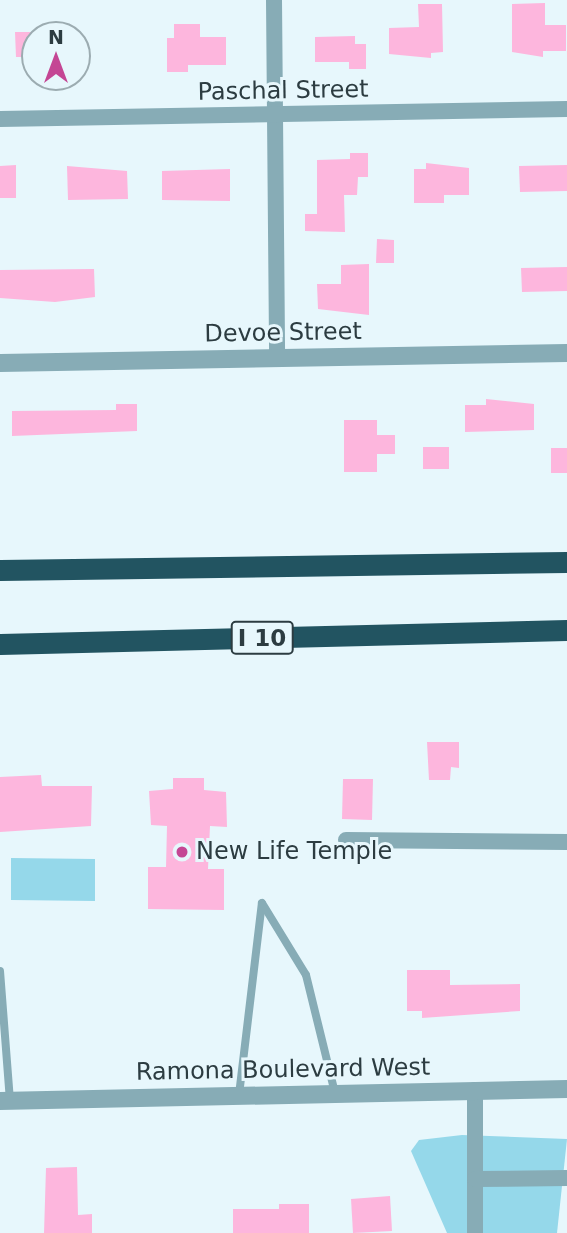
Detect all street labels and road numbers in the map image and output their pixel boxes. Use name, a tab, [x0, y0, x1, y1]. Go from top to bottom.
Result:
street label: Paschal Street	[197, 75, 369, 107]
street label: Devoe Street	[204, 317, 362, 349]
road number: I 10	[230, 618, 294, 658]
street label: Ramona Boulevard West	[136, 1053, 430, 1087]

